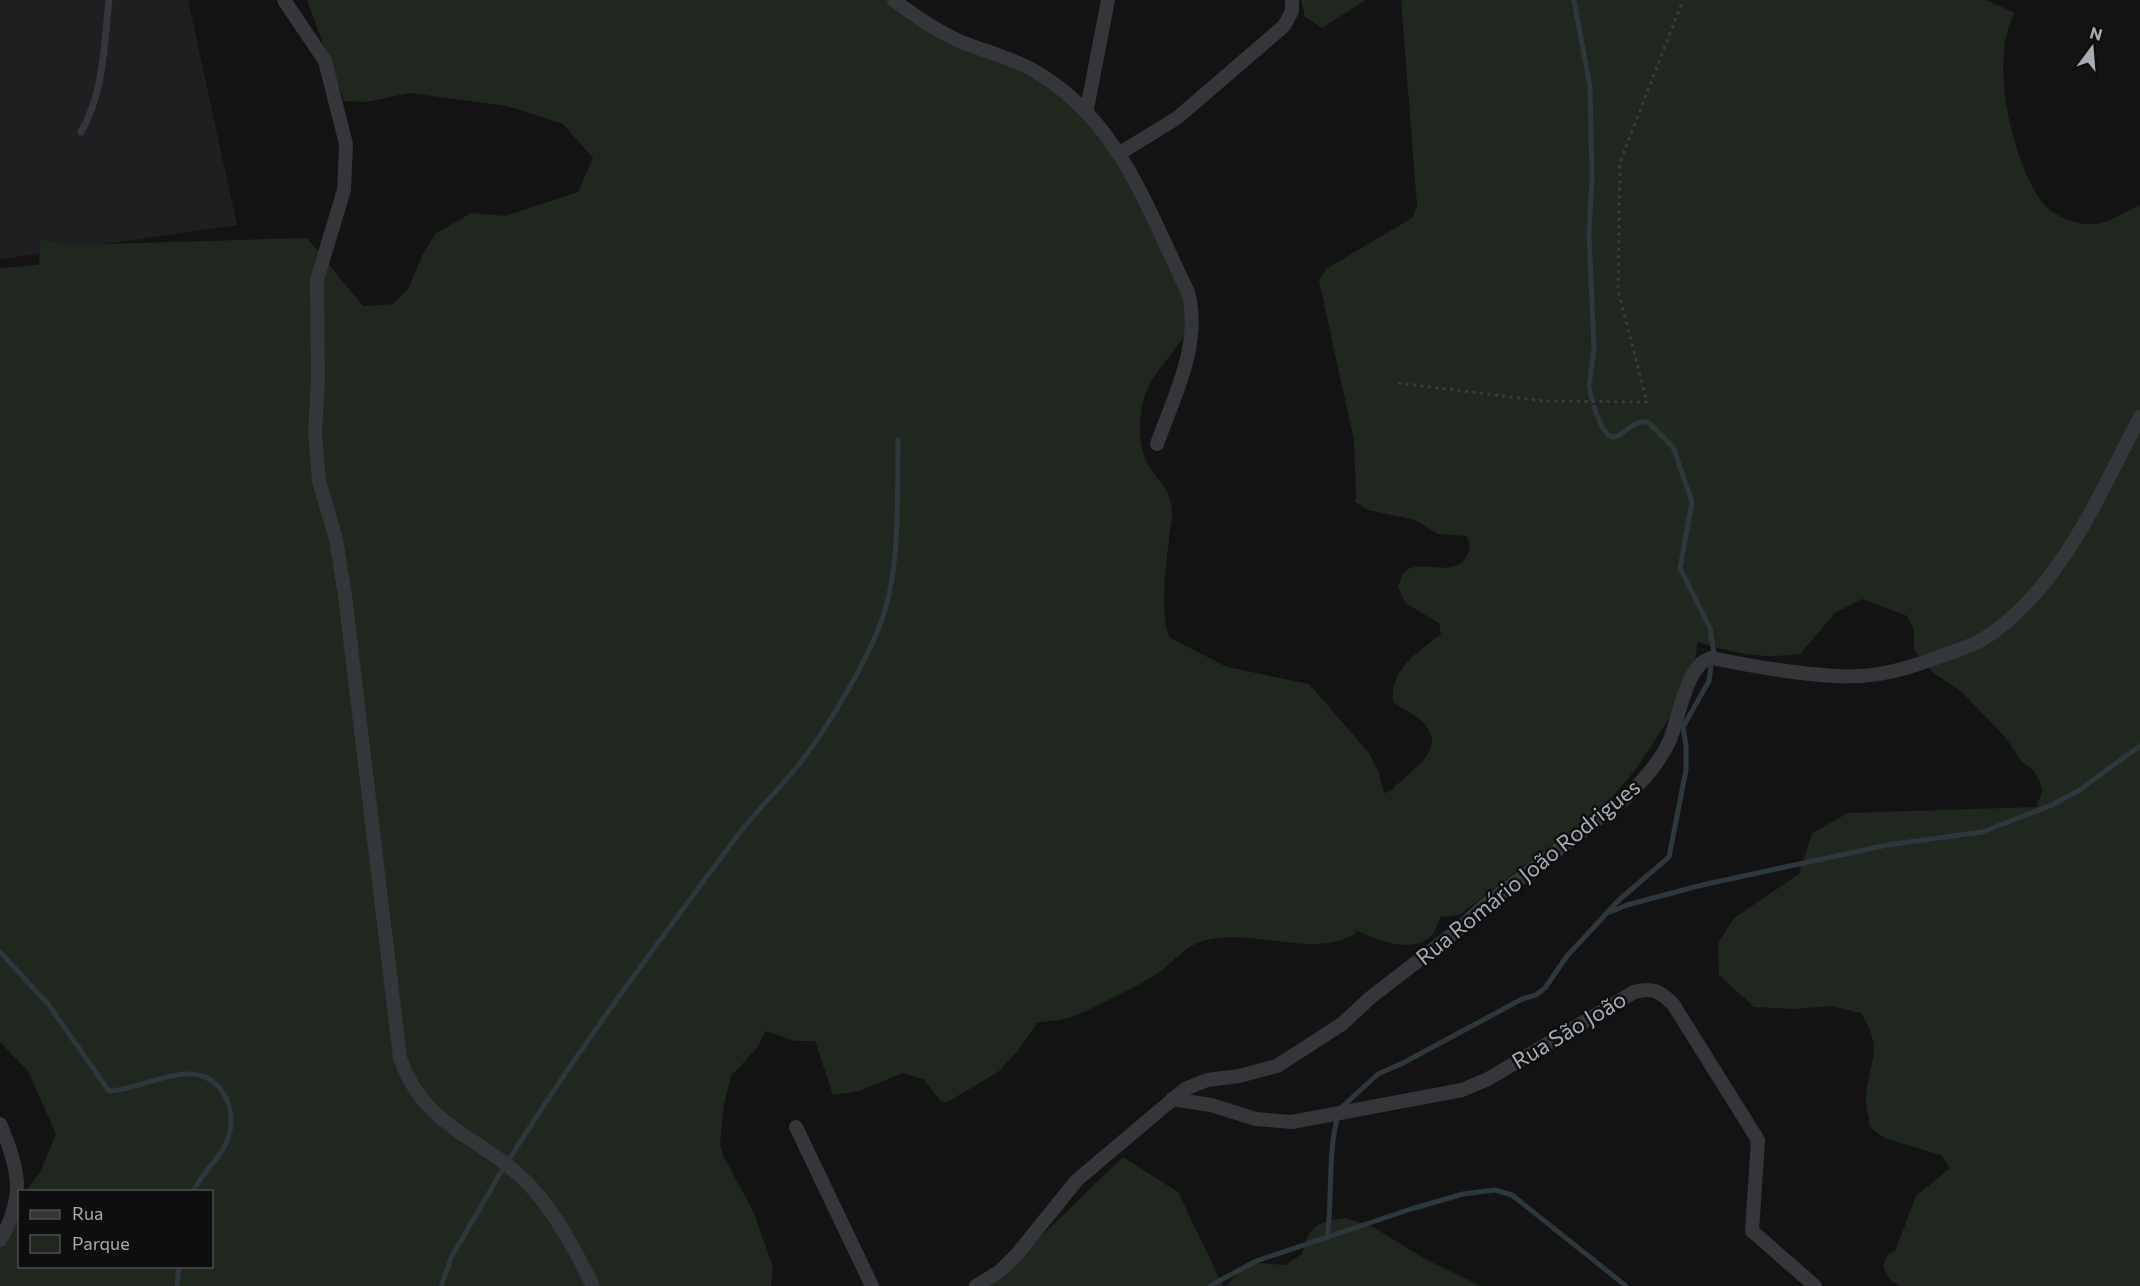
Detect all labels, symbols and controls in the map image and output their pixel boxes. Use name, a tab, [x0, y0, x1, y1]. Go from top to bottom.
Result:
north arrow	[2062, 18, 2122, 78]
text: N	[2088, 22, 2105, 44]
street label: Rua Romário João Rodrigues	[1410, 773, 1645, 970]
street label: Rua São João	[1507, 985, 1631, 1074]
legend	[18, 1190, 213, 1268]
text: Rua	[72, 1202, 103, 1224]
text: Parque	[72, 1232, 130, 1254]

